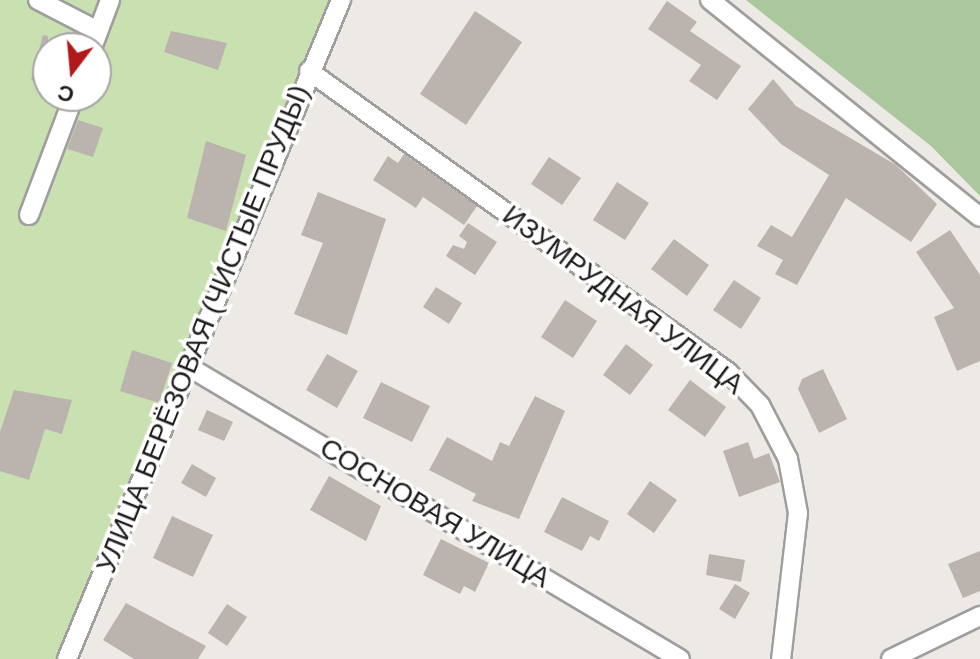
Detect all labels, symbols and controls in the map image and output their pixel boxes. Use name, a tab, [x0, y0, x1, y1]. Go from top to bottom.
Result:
north arrow	[32, 32, 112, 112]
text: С	[55, 79, 77, 108]
street label: УЛИЦА БЕРЁЗОВАЯ (ЧИСТЫЕ ПРУДЫ)	[89, 80, 317, 578]
street label: ИЗУМРУДНАЯ УЛИЦА	[496, 198, 750, 402]
street label: СОСНОВАЯ УЛИЦА	[314, 431, 556, 595]

